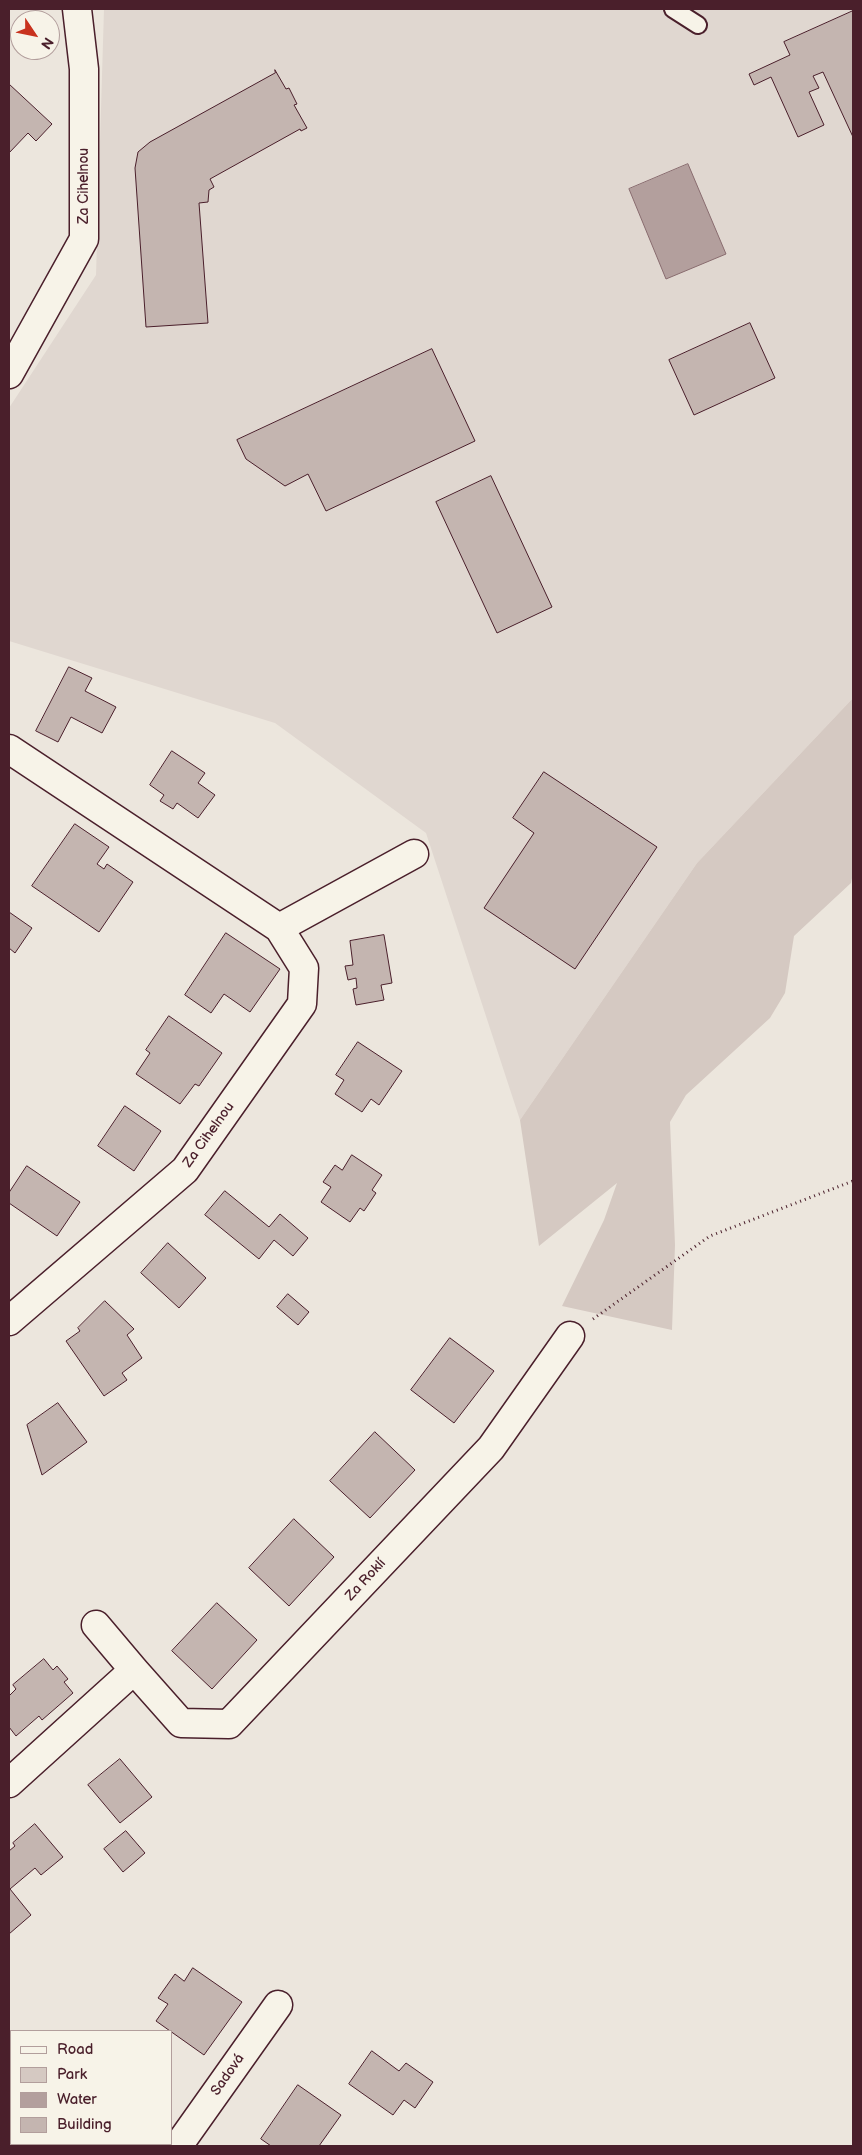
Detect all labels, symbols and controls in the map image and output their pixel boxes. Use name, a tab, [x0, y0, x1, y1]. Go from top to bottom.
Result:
north arrow	[10, 10, 60, 60]
text: N	[37, 34, 57, 52]
street label: Za Cihelnou	[76, 148, 92, 224]
street label: Za Cihelnou	[180, 1099, 238, 1171]
street label: Za Roklí	[342, 1555, 390, 1605]
legend	[10, 2030, 172, 2145]
text: Road	[57, 2040, 93, 2059]
street label: Sadová	[208, 2051, 248, 2099]
text: Park	[57, 2065, 87, 2084]
text: Water	[57, 2090, 97, 2109]
text: Building	[57, 2115, 112, 2134]

